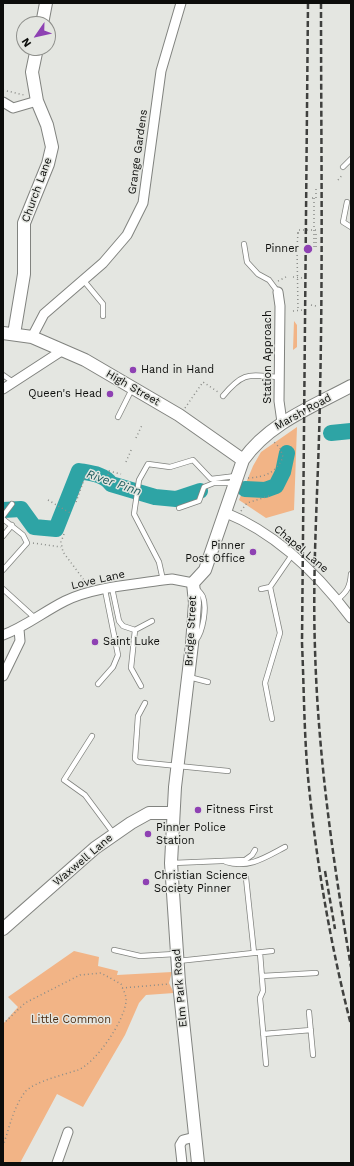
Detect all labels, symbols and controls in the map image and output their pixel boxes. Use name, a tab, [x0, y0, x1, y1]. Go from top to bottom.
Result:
north arrow	[16, 16, 56, 56]
text: N	[19, 35, 34, 49]
street label: Grange Gardens	[126, 109, 150, 195]
street label: Church Lane	[19, 156, 55, 224]
place label: Pinner	[265, 242, 299, 256]
marker: Pinner	[302, 243, 314, 255]
street label: Station Approach	[261, 310, 275, 404]
place label: Hand in Hand	[141, 363, 214, 377]
marker: Hand in Hand	[128, 365, 138, 375]
street label: High Street	[103, 367, 163, 409]
place label: Queen's Head	[28, 387, 102, 401]
marker: Queen's Head	[105, 389, 115, 399]
street label: Marsh Road	[272, 391, 334, 433]
water label: River Pinn	[85, 467, 143, 499]
street label: Chapel Lane	[271, 522, 331, 576]
place label: Pinner Post Office	[185, 539, 245, 565]
marker: Pinner Post Office	[248, 547, 258, 557]
street label: Love Lane	[70, 567, 126, 593]
street label: Bridge Street	[183, 595, 199, 667]
place label: Saint Luke	[103, 635, 160, 649]
marker: Saint Luke	[90, 637, 100, 647]
place label: Fitness First	[206, 803, 273, 817]
marker: Fitness First	[193, 805, 203, 815]
place label: Pinner Police Station	[156, 821, 226, 847]
marker: Pinner Police Station	[143, 829, 153, 839]
street label: Waxwell Lane	[50, 831, 116, 889]
place label: Christian Science Society Pinner	[154, 869, 248, 895]
marker: Christian Science Society Pinner	[141, 877, 151, 887]
street label: Elm Park Road	[170, 948, 190, 1028]
park label: Little Common	[31, 1013, 111, 1027]

